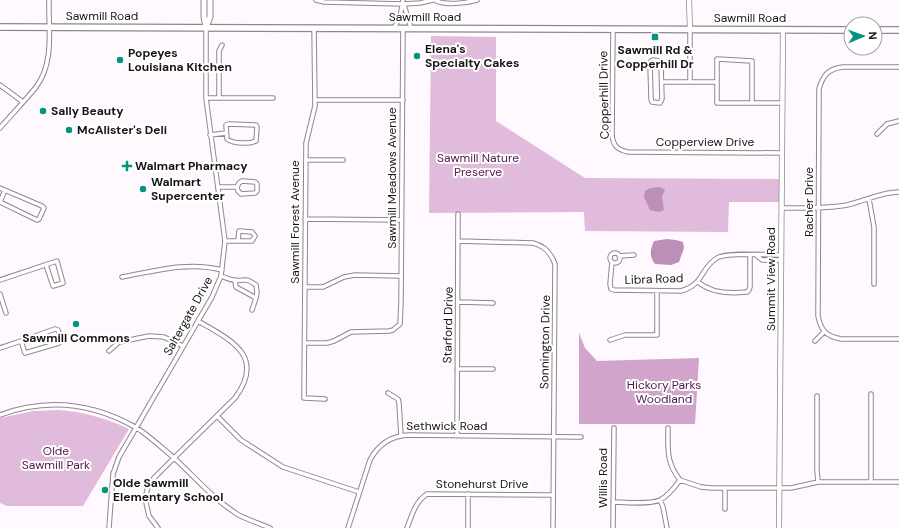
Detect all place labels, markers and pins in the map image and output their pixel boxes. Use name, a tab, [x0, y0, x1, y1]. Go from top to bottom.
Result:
marker: Sawmill Rd & Copperhill Dr	[650, 32, 660, 42]
place label: Elena's Specialty Cakes	[425, 41, 519, 71]
place label: Sawmill Rd & Copperhill Dr	[616, 42, 694, 72]
place label: Popeyes Louisiana Kitchen	[128, 45, 232, 75]
marker: Elena's Specialty Cakes	[412, 51, 422, 61]
marker: Popeyes Louisiana Kitchen	[115, 55, 125, 65]
place label: Sally Beauty	[51, 103, 124, 119]
marker: Sally Beauty	[38, 106, 48, 116]
place label: McAlister's Deli	[77, 122, 167, 138]
marker: McAlister's Deli	[64, 125, 74, 135]
place label: Walmart Pharmacy	[135, 158, 248, 174]
marker: Walmart Pharmacy	[122, 161, 132, 171]
place label: Walmart Supercenter	[151, 174, 225, 204]
marker: Walmart Supercenter	[138, 184, 148, 194]
marker: Sawmill Commons	[71, 319, 81, 329]
place label: Sawmill Commons	[22, 330, 130, 346]
place label: Olde Sawmill Elementary School	[113, 475, 223, 505]
marker: Olde Sawmill Elementary School	[100, 485, 110, 495]

